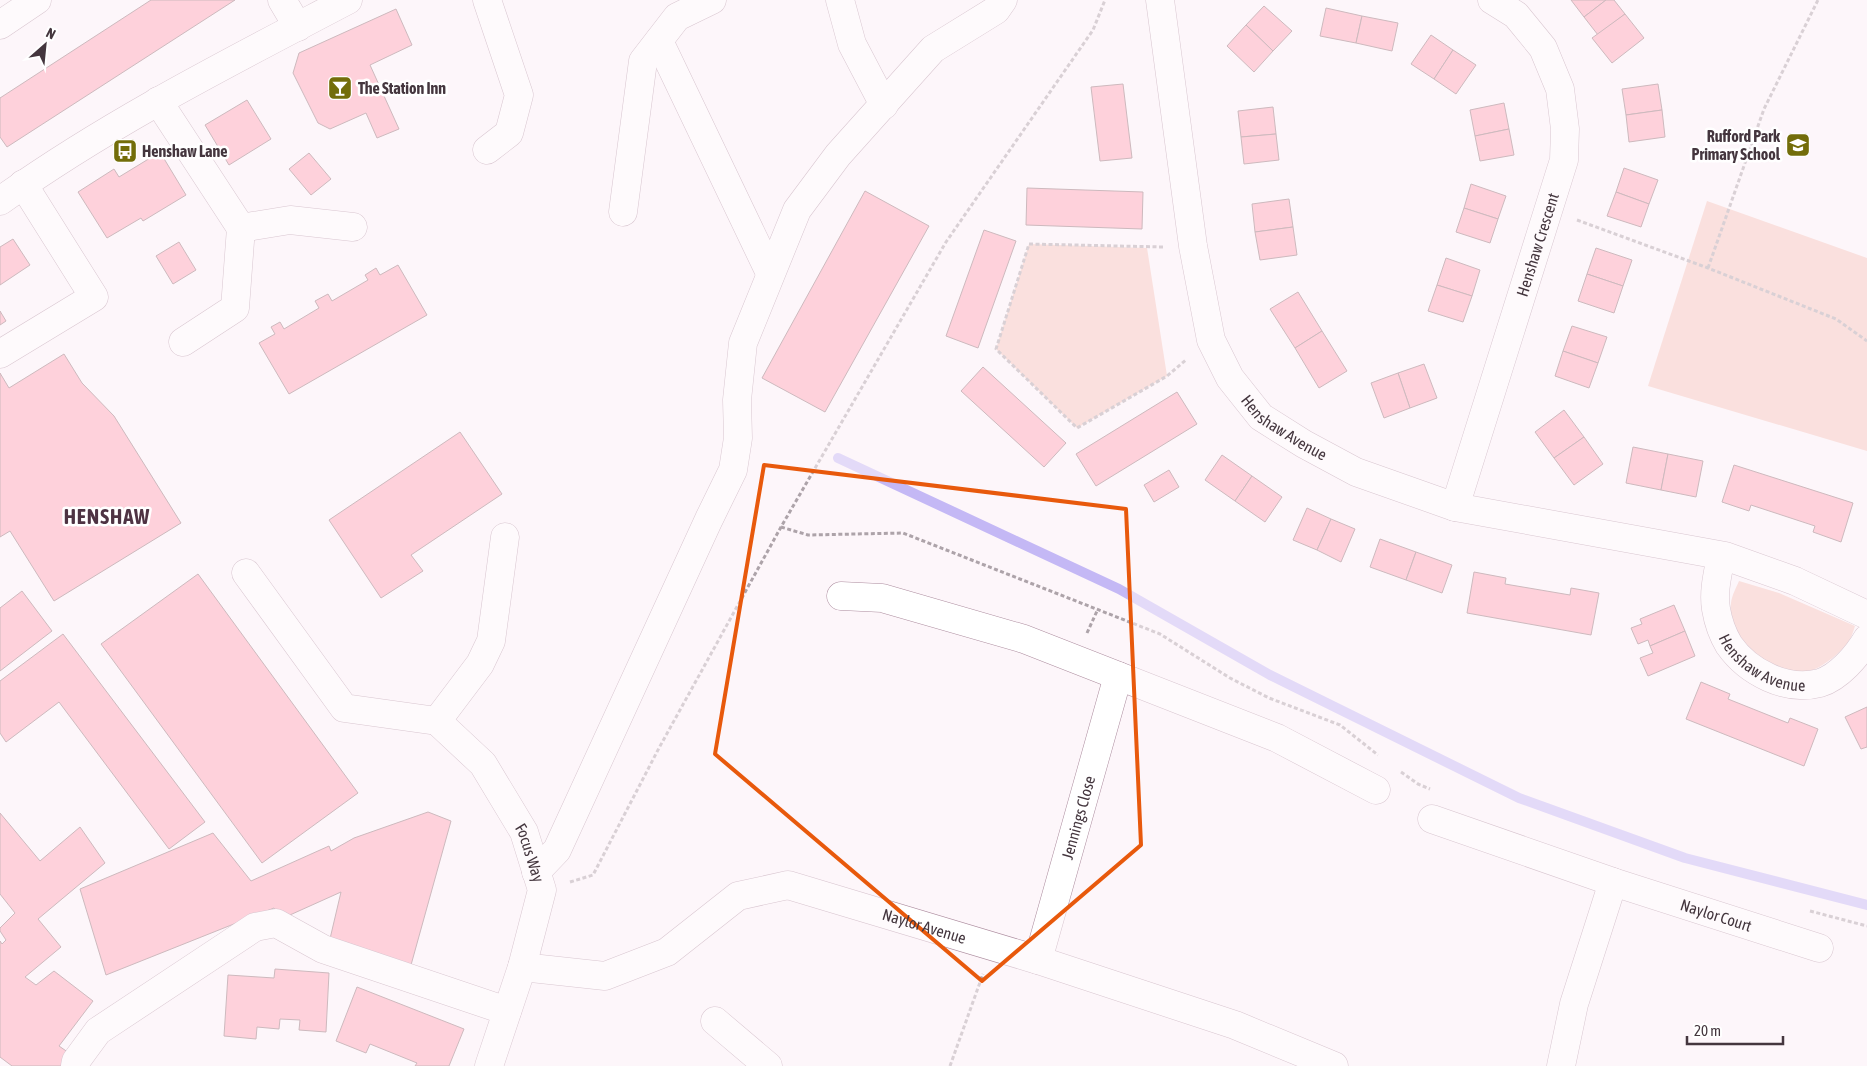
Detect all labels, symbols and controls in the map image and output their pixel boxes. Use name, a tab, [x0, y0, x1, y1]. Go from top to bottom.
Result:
north arrow	[20, 20, 70, 70]
text: N	[44, 24, 58, 42]
bar icon: The Station Inn	[327, 75, 353, 101]
place label: The Station Inn	[358, 79, 446, 97]
place label: Rufford Park Primary School	[1692, 127, 1781, 163]
school or university icon: Rufford Park Primary School	[1785, 132, 1811, 158]
bus stop icon: Henshaw Lane	[112, 138, 138, 164]
place label: Henshaw Lane	[142, 142, 228, 160]
street label: Henshaw Crescent	[1513, 190, 1562, 299]
street label: Henshaw Avenue	[1238, 391, 1330, 464]
district label: HENSHAW	[64, 504, 150, 528]
street label: Henshaw Avenue	[1716, 631, 1806, 694]
street label: Jennings Close	[1058, 774, 1098, 861]
street label: Focus Way	[512, 820, 548, 885]
street label: Naylor Court	[1678, 895, 1754, 935]
street label: Naylor Avenue	[880, 905, 968, 947]
scale bar	[1687, 1014, 1783, 1046]
text: 20 m	[1694, 1022, 1721, 1039]

